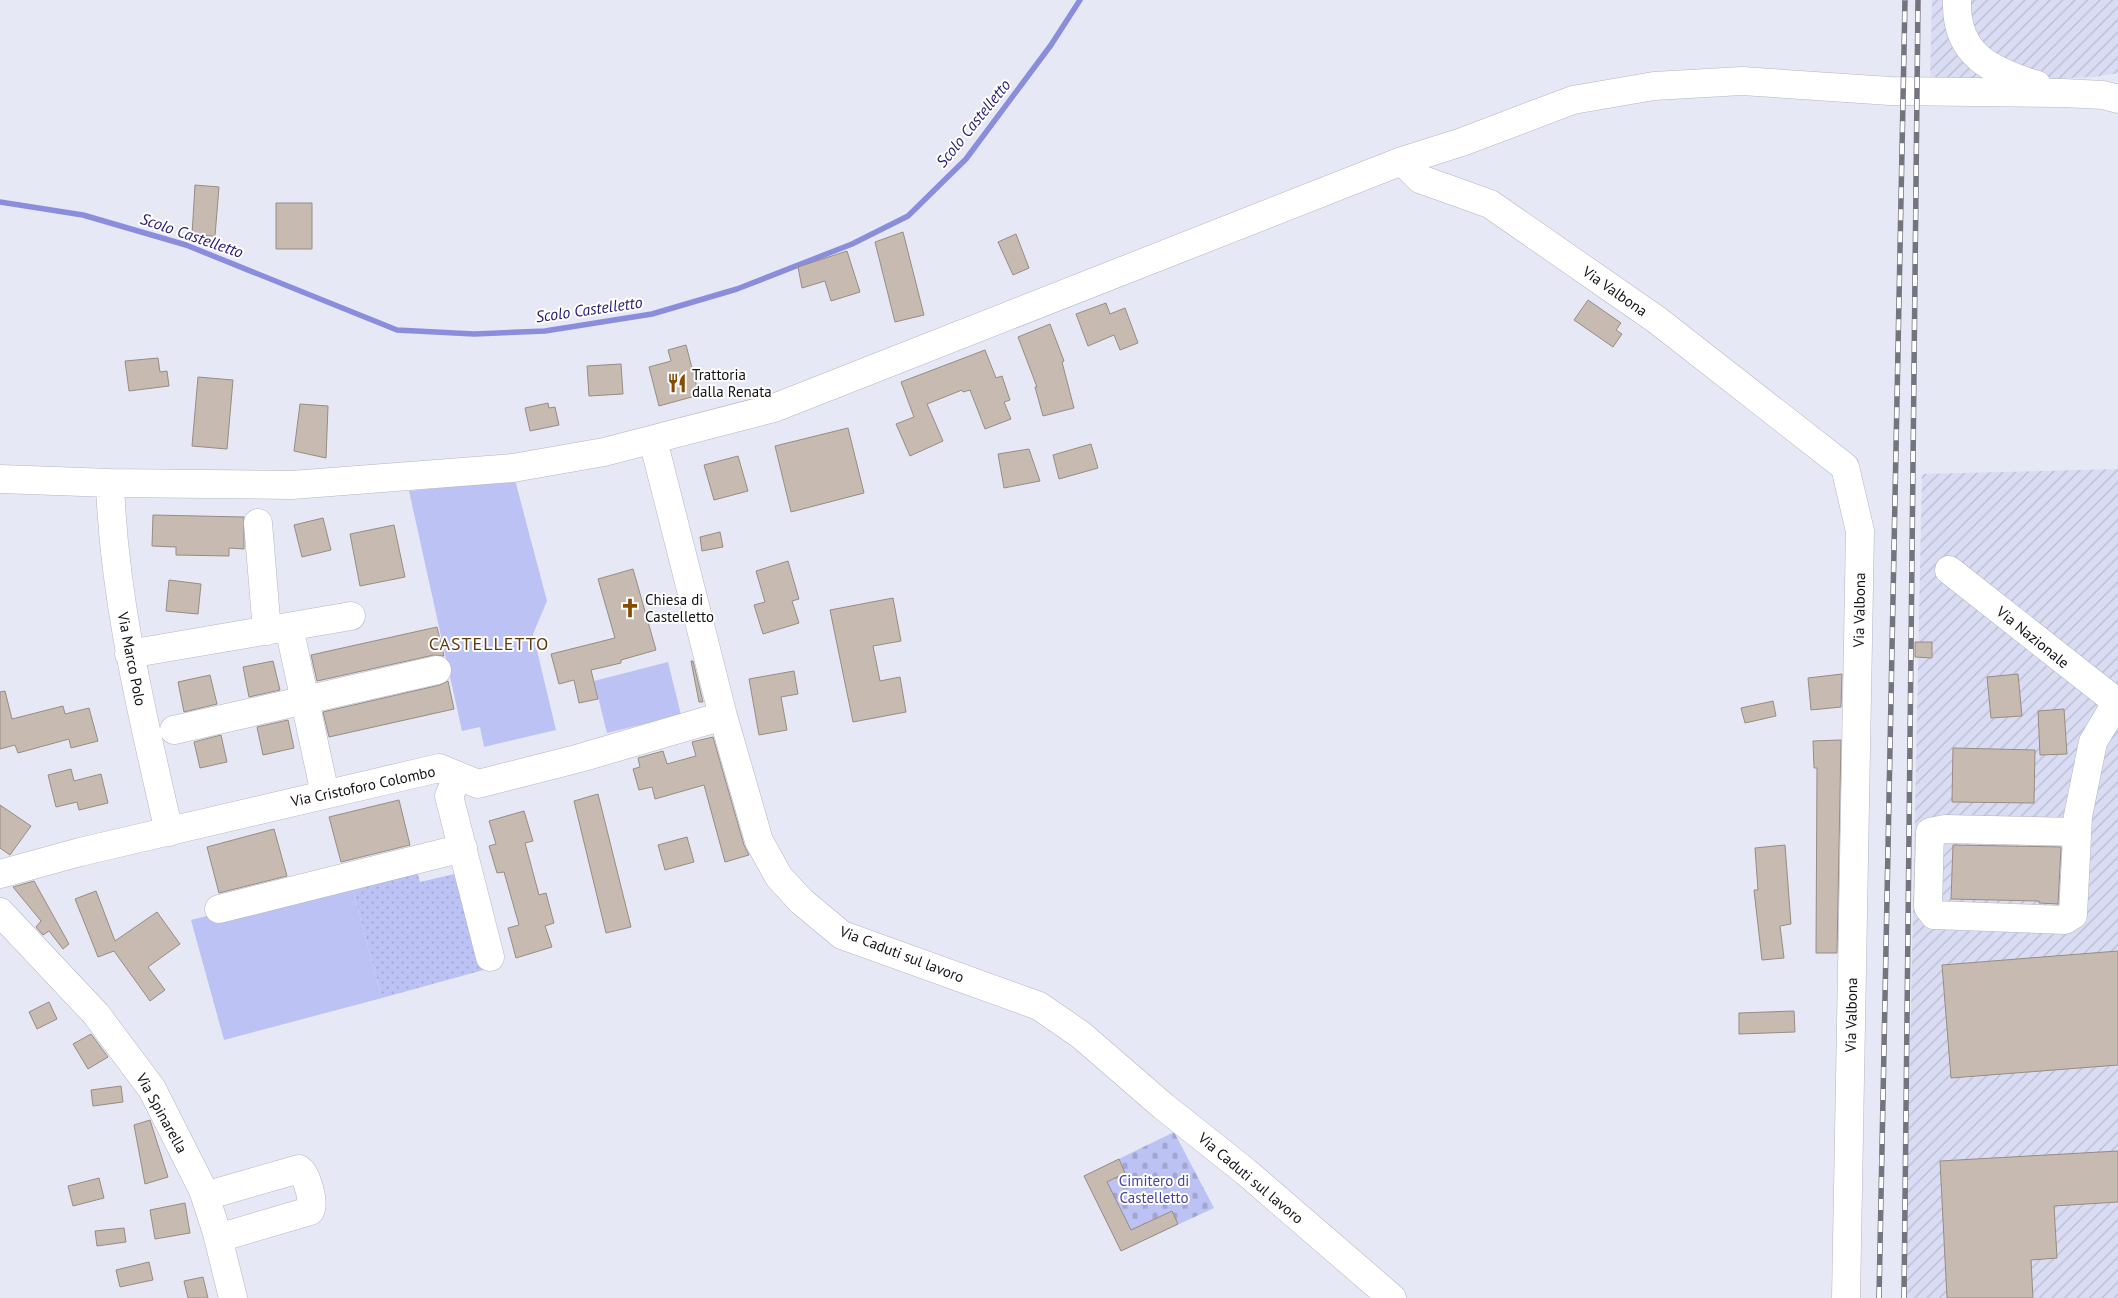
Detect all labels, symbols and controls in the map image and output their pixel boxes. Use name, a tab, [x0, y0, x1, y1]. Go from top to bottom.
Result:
water label: Scolo Castelletto	[931, 75, 1015, 171]
water label: Scolo Castelletto	[138, 208, 246, 262]
street label: Via Valbona	[1578, 261, 1651, 320]
water label: Scolo Castelletto	[534, 292, 644, 326]
place label: Trattoria dalla Renata	[692, 365, 772, 401]
restaurant icon: Trattoria dalla Renata	[666, 372, 688, 394]
street label: Via Valbona	[1849, 572, 1869, 649]
place label: Chiesa di Castelletto	[645, 590, 714, 626]
church icon: Chiesa di Castelletto	[619, 597, 641, 619]
street label: Via Nazionale	[1992, 601, 2073, 672]
street label: Via Marco Polo	[113, 609, 150, 708]
district label: CASTELLETTO	[429, 632, 549, 655]
street label: Via Cristoforo Colombo	[288, 761, 437, 811]
street label: Via Caduti sul lavoro	[836, 921, 967, 986]
street label: Via Valbona	[1841, 977, 1861, 1054]
street label: Via Spinarella	[132, 1069, 192, 1156]
street label: Via Caduti sul lavoro	[1194, 1128, 1308, 1228]
park label: Cimitero di Castelletto	[1119, 1171, 1189, 1207]

